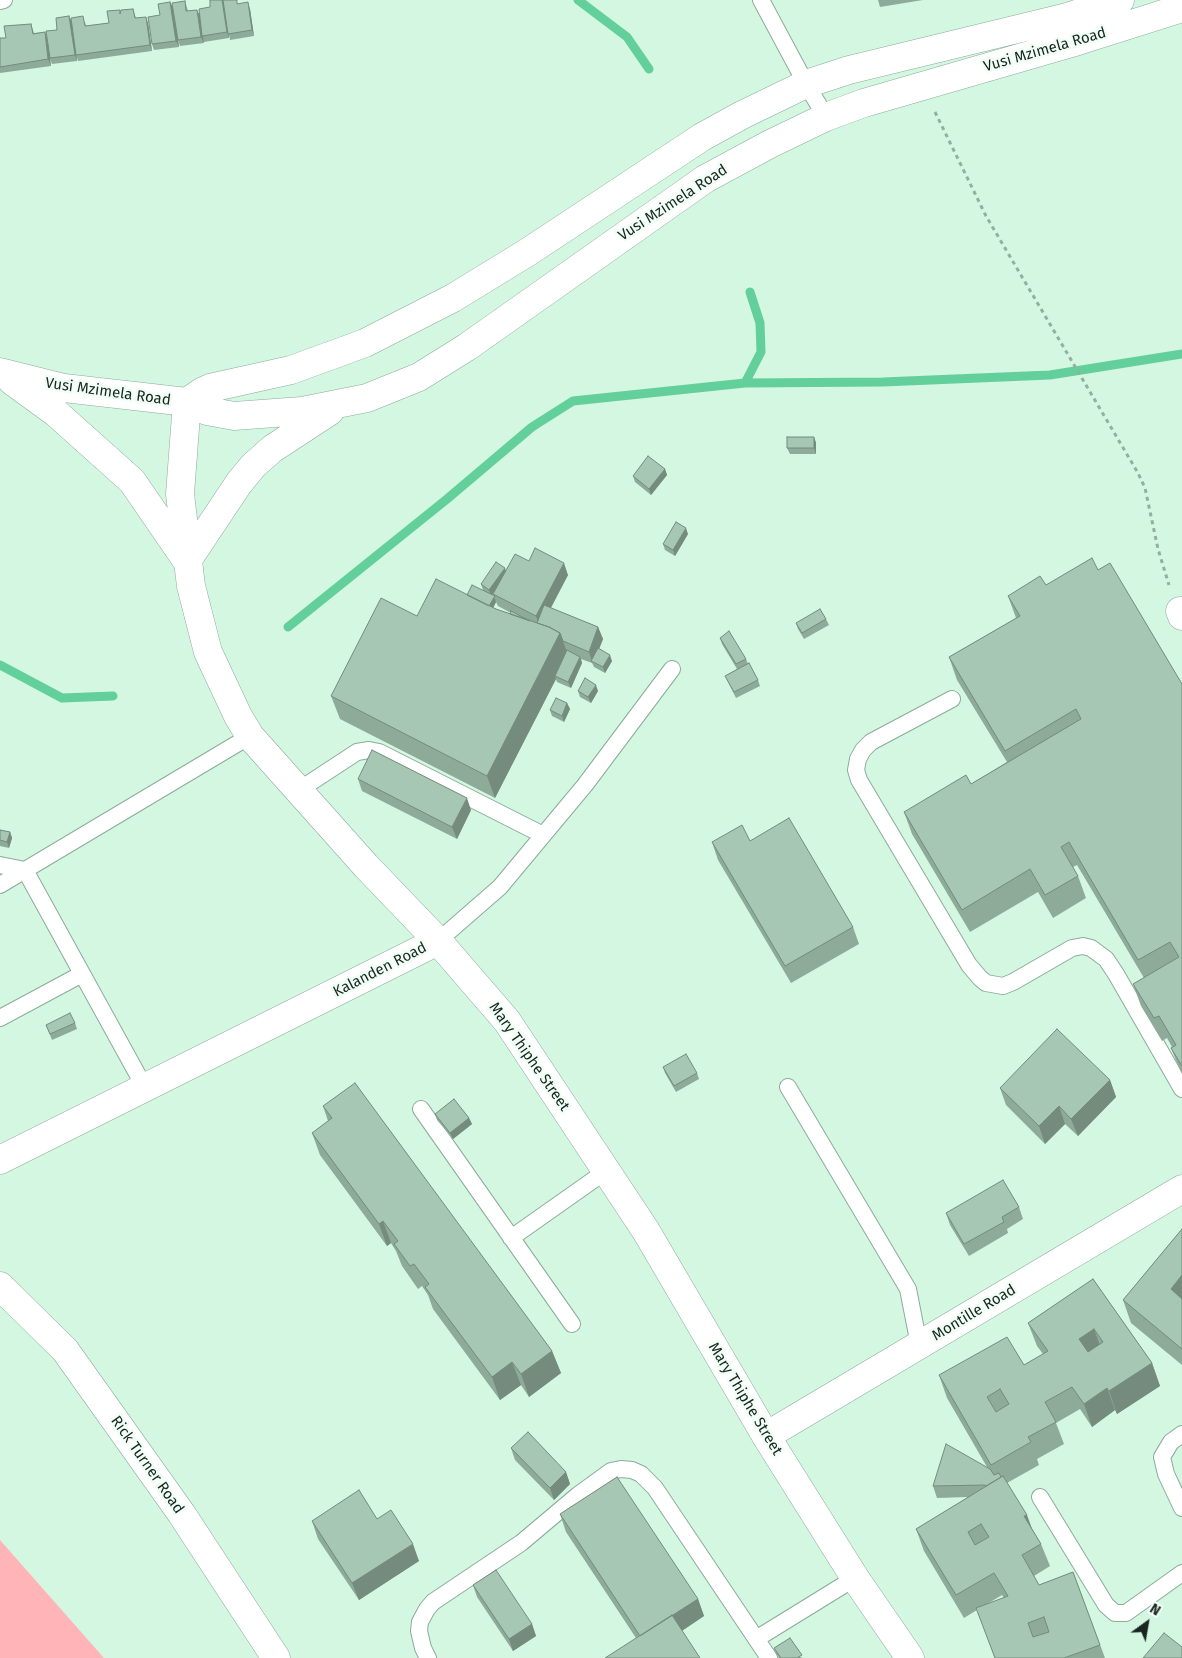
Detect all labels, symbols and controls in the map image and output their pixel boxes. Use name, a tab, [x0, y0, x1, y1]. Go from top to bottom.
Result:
street label: Vusi Mzimela Road	[982, 24, 1108, 76]
street label: Vusi Mzimela Road	[615, 161, 731, 245]
street label: Vusi Mzimela Road	[44, 374, 172, 410]
street label: Kalanden Road	[330, 939, 430, 1001]
street label: Mary Thiphe Street	[485, 999, 573, 1115]
street label: Montille Road	[929, 1281, 1019, 1345]
street label: Mary Thiphe Street	[704, 1339, 786, 1459]
street label: Rick Turner Road	[107, 1413, 187, 1517]
north arrow	[1122, 1598, 1172, 1648]
text: N	[1147, 1600, 1164, 1620]

